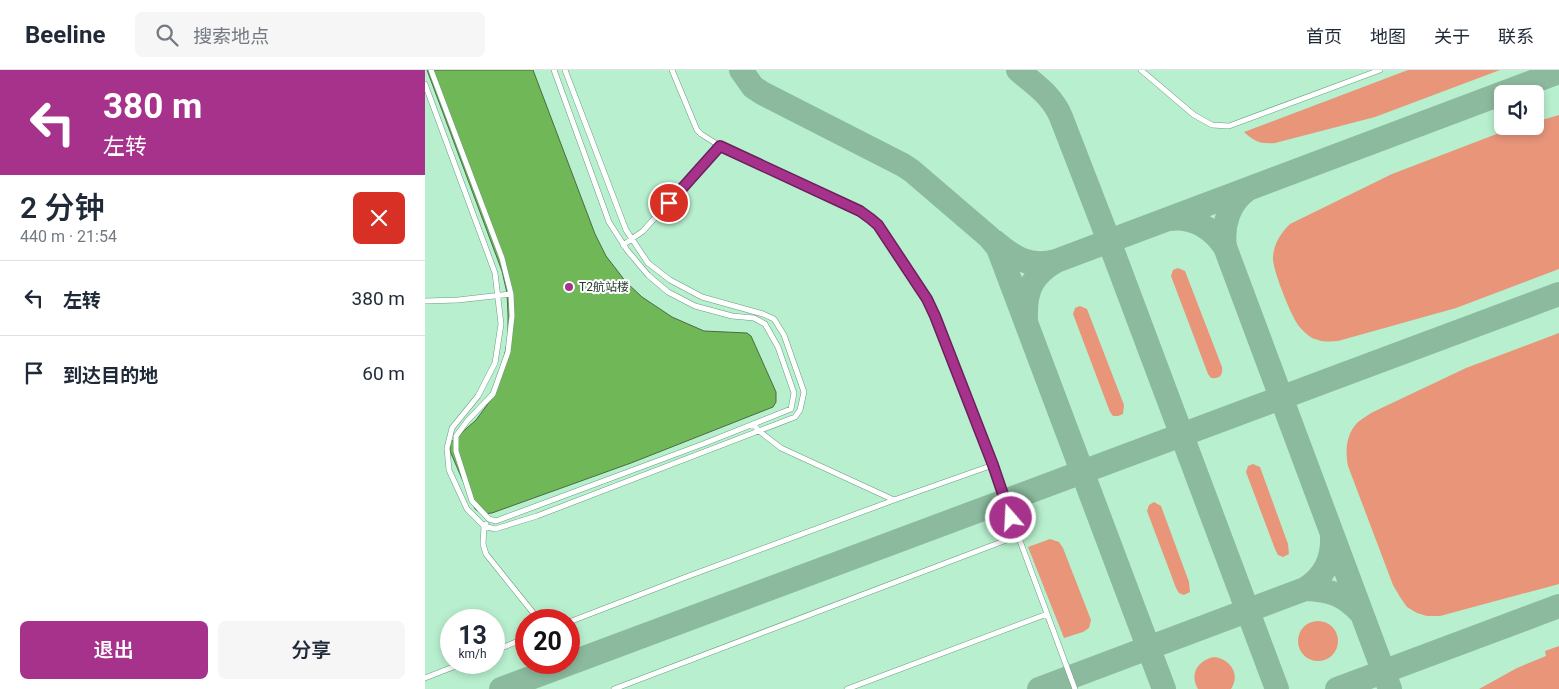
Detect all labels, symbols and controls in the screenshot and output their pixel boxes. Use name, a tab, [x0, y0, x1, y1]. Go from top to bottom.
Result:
search box	[135, 12, 485, 57]
text: Beeline	[25, 21, 105, 49]
icon: search	[153, 21, 181, 49]
text: 搜索地点	[193, 25, 269, 48]
text: 首页	[1306, 26, 1342, 47]
text: 地图	[1370, 26, 1406, 47]
text: 关于	[1434, 26, 1470, 47]
text: 联系	[1498, 26, 1534, 47]
map controls	[1494, 85, 1544, 135]
button: sound	[1494, 85, 1544, 135]
text: 380 m	[103, 86, 202, 127]
icon: left	[20, 90, 85, 155]
text: 左转	[103, 134, 147, 159]
pin	[648, 182, 690, 224]
icon: arrive	[655, 189, 683, 217]
text: 2 分钟	[20, 190, 105, 225]
button: close	[353, 192, 405, 244]
text: 440 m · 21:54	[20, 227, 117, 246]
place label: T2航站楼	[579, 280, 629, 294]
marker: T2航站楼	[563, 281, 575, 293]
icon: left	[20, 284, 48, 312]
text: 380 m	[352, 287, 405, 310]
text: 左转	[63, 289, 101, 312]
icon: arrive	[20, 359, 48, 387]
text: 60 m	[362, 362, 405, 385]
text: 到达目的地	[63, 364, 158, 387]
position arrow	[984, 491, 1036, 543]
speed limit sign: 20	[515, 609, 580, 674]
button: 退出	[20, 621, 208, 679]
button: 分享	[218, 621, 405, 679]
text: 13	[458, 621, 487, 650]
text: km/h	[458, 647, 487, 661]

